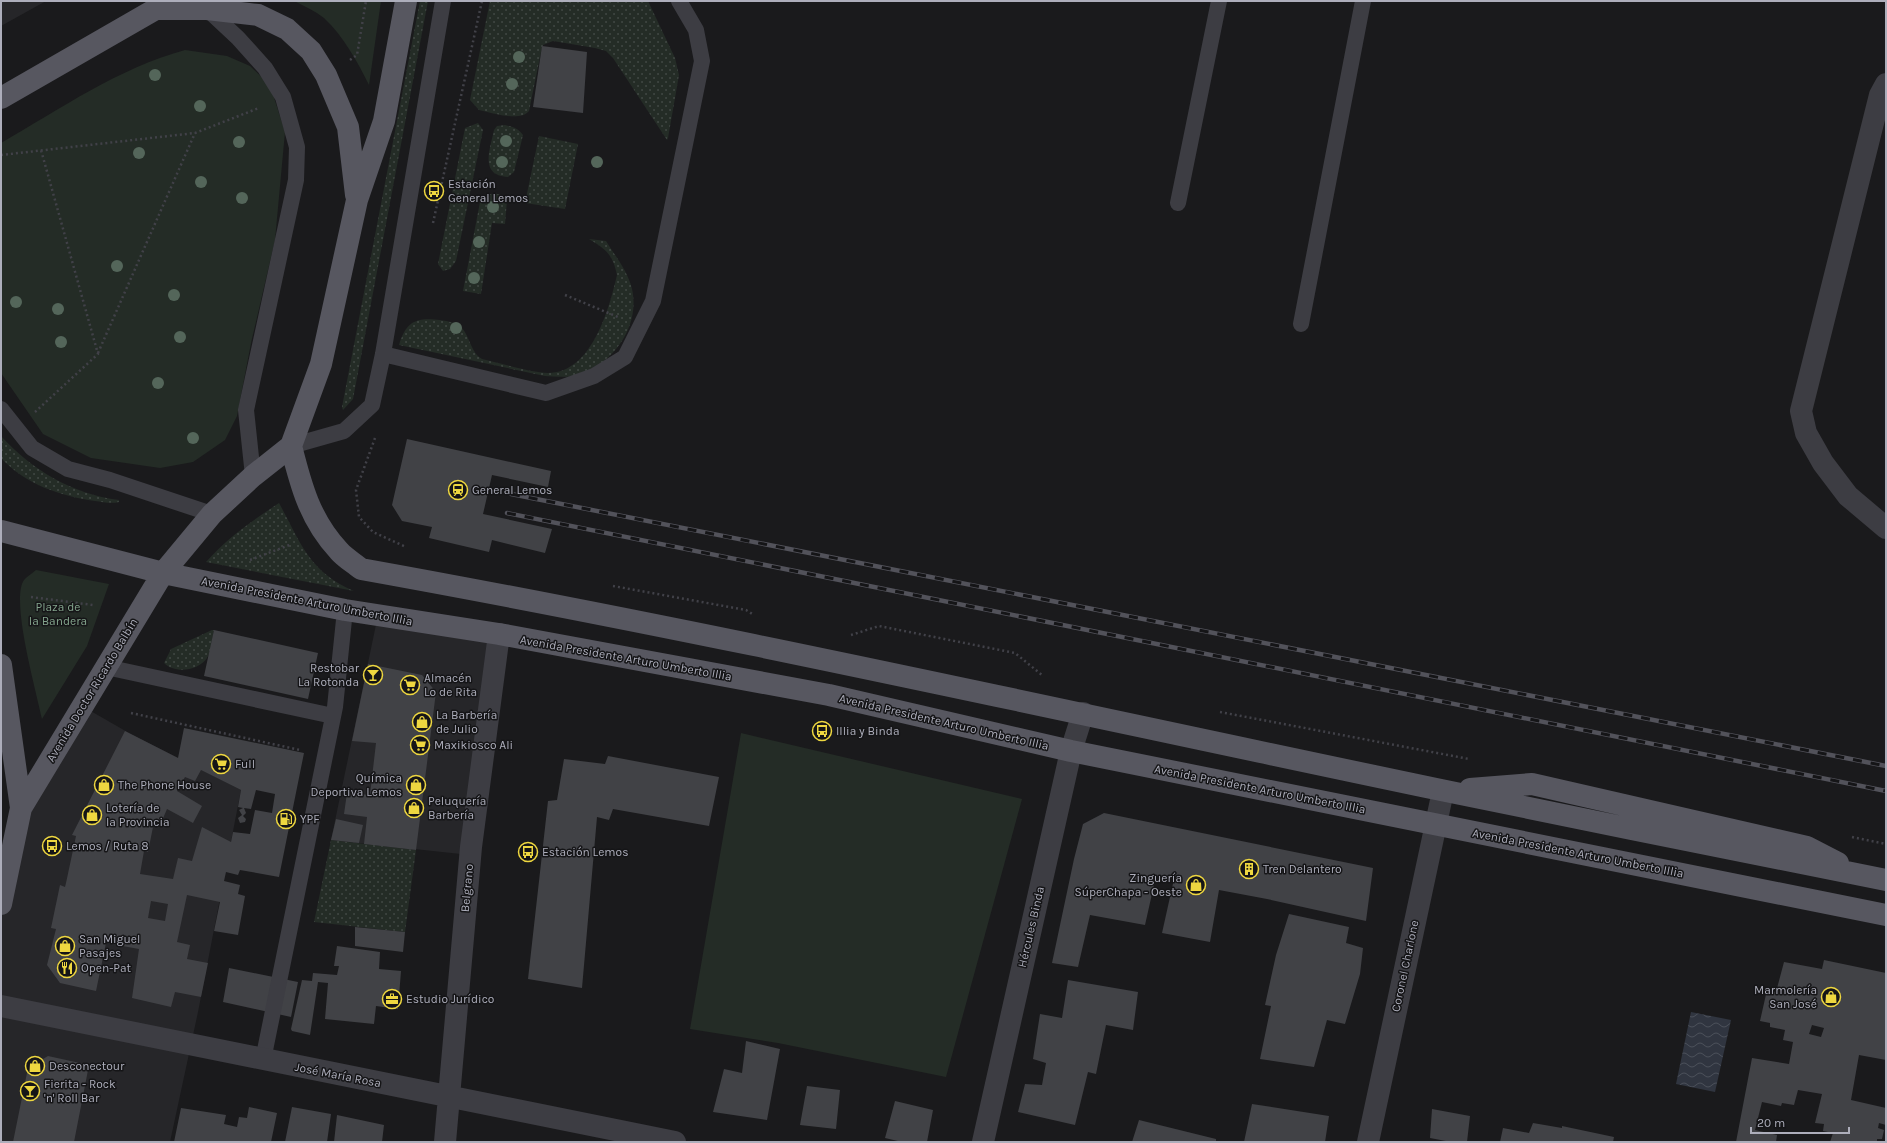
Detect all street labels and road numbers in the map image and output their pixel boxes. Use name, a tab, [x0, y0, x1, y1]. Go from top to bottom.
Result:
street label: Avenida Presidente Arturo Umberto Illia	[200, 574, 414, 628]
street label: Avenida Doctor Ricardo Balbín	[43, 616, 141, 764]
street label: Avenida Presidente Arturo Umberto Illia	[519, 632, 733, 684]
street label: Avenida Presidente Arturo Umberto Illia	[838, 691, 1050, 753]
street label: Avenida Presidente Arturo Umberto Illia	[1153, 762, 1367, 816]
street label: Avenida Presidente Arturo Umberto Illia	[1471, 826, 1685, 880]
street label: Belgrano	[458, 863, 476, 913]
street label: Hércules Binda	[1015, 885, 1047, 969]
street label: Coronel Charlone	[1388, 919, 1422, 1013]
street label: José María Rosa	[294, 1060, 382, 1090]

